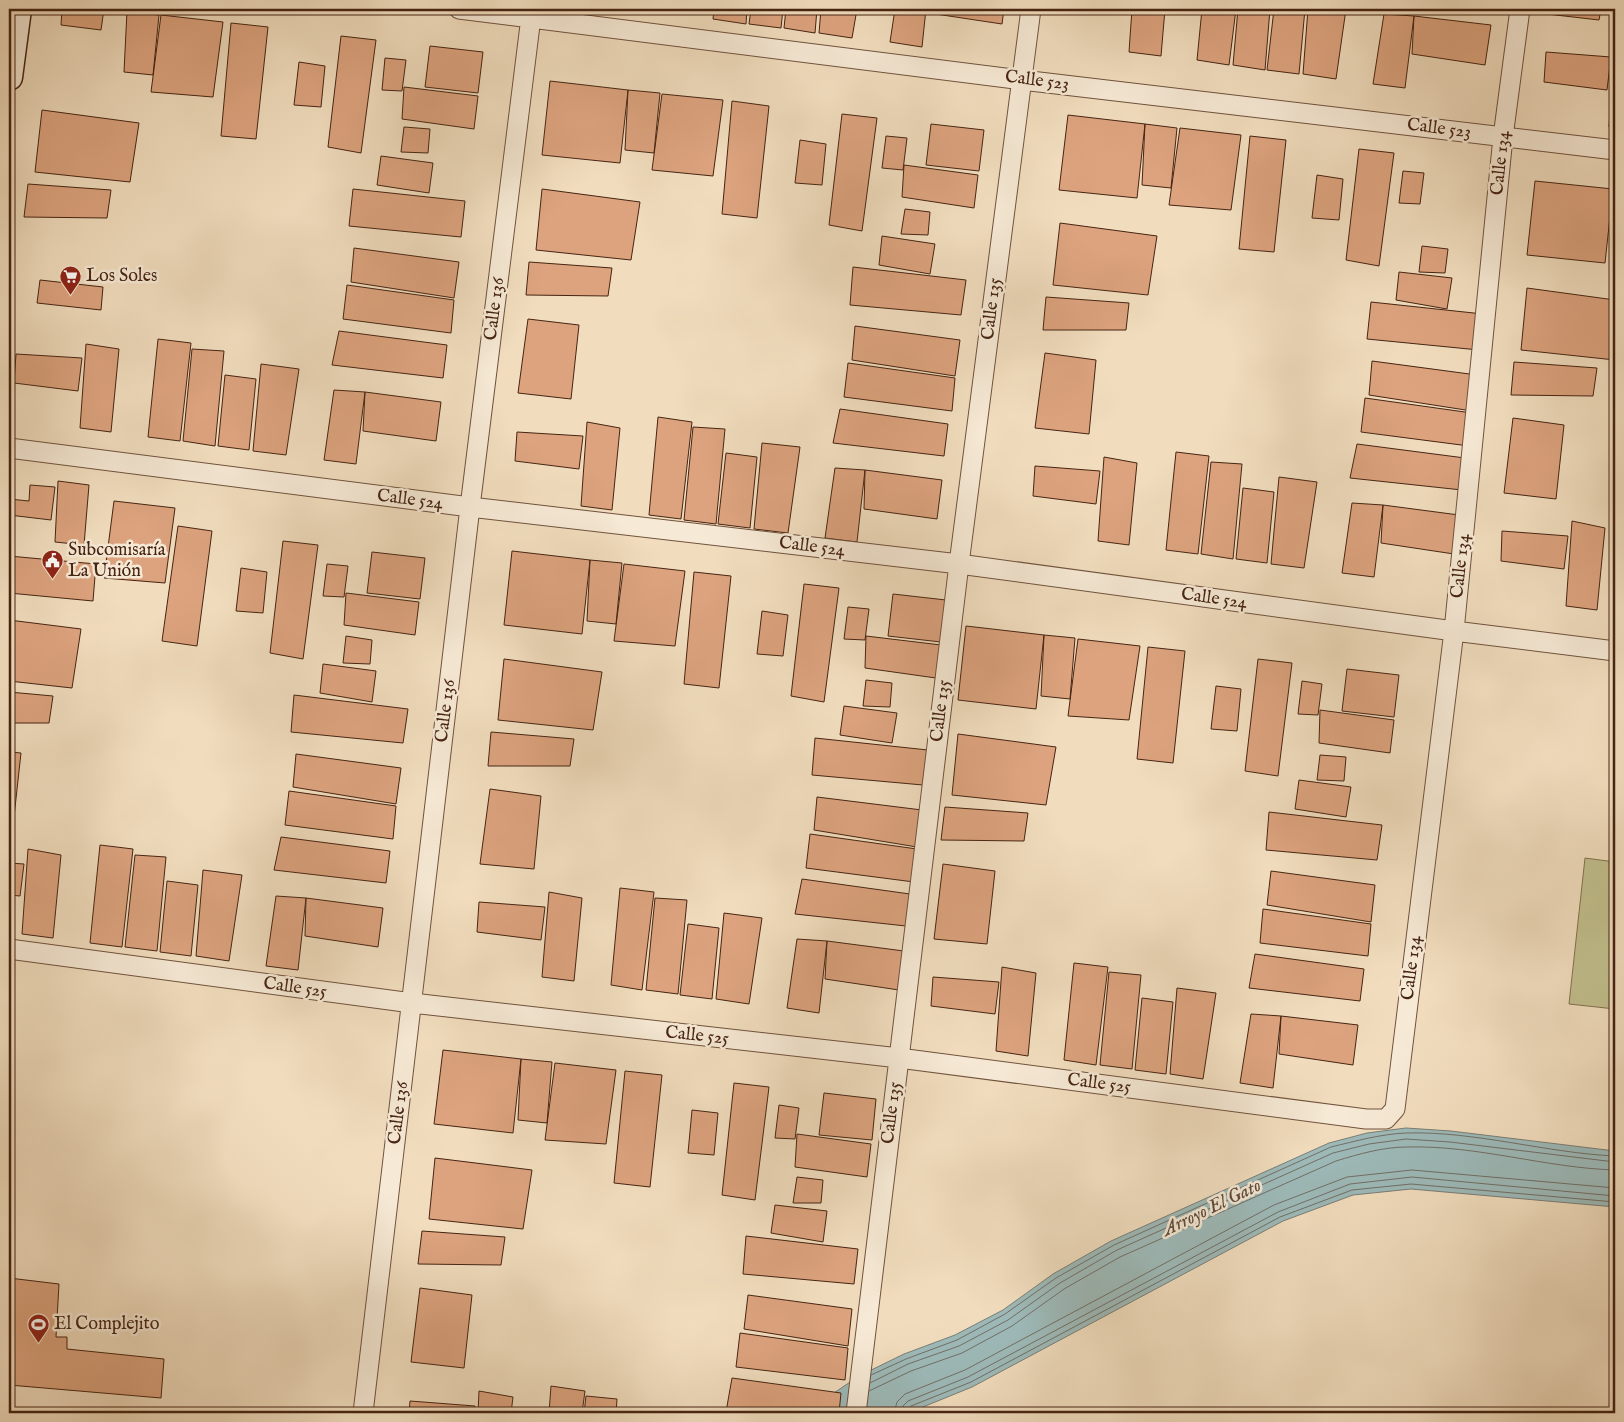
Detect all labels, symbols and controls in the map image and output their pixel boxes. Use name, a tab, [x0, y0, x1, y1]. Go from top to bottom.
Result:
street label: Calle 523	[1004, 66, 1070, 96]
street label: Calle 523	[1406, 114, 1472, 144]
street label: Calle 134	[1486, 129, 1516, 196]
supermarket icon: Los Soles	[58, 264, 82, 295]
place label: Los Soles	[86, 265, 157, 288]
street label: Calle 136	[480, 276, 510, 342]
street label: Calle 135	[977, 276, 1007, 341]
street label: Calle 524	[376, 485, 444, 515]
street label: Calle 524	[778, 532, 846, 562]
street label: Calle 134	[1446, 532, 1476, 599]
place label: Subcomisaría La Unión	[68, 539, 166, 583]
public building icon: Subcomisaría La Unión	[40, 548, 64, 579]
street label: Calle 524	[1180, 583, 1249, 615]
street label: Calle 136	[431, 678, 461, 744]
street label: Calle 135	[926, 678, 956, 743]
street label: Calle 134	[1397, 934, 1427, 1002]
street label: Calle 525	[262, 972, 329, 1004]
street label: Calle 525	[664, 1021, 730, 1051]
street label: Calle 525	[1066, 1069, 1133, 1099]
street label: Calle 136	[384, 1080, 414, 1146]
street label: Calle 135	[877, 1080, 907, 1145]
water label: Arroyo El Gato	[1157, 1174, 1265, 1243]
sports icon: El Complejito	[26, 1312, 50, 1343]
place label: El Complejito	[54, 1313, 160, 1336]

